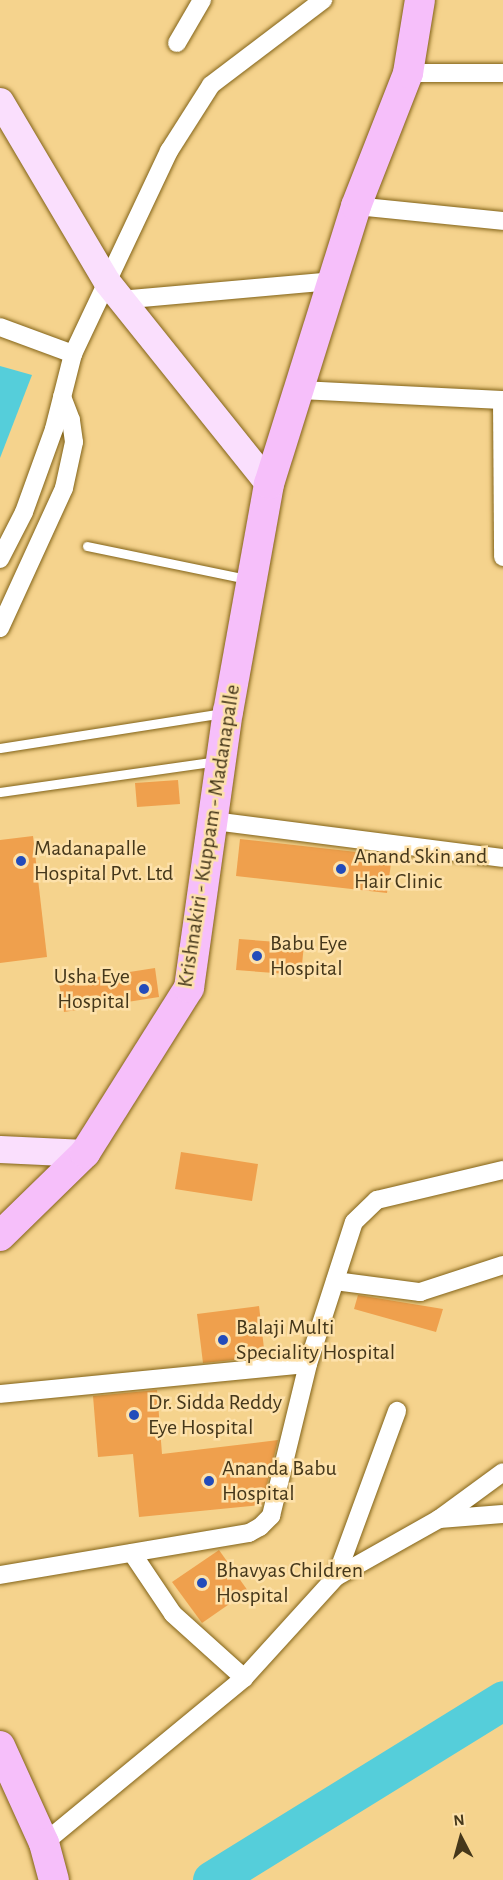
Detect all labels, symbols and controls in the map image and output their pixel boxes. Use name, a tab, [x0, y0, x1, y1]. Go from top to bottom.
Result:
street label: Krishnakiri - Kuppam - Madanapalle	[172, 683, 246, 989]
place label: Madanapalle Hospital Pvt. Ltd	[34, 835, 173, 886]
place label: Anand Skin and Hair Clinic	[354, 843, 487, 894]
marker: Madanapalle Hospital Pvt. Ltd	[12, 852, 30, 870]
marker: Anand Skin and Hair Clinic	[332, 860, 350, 878]
place label: Babu Eye Hospital	[270, 930, 347, 981]
marker: Babu Eye Hospital	[248, 947, 266, 965]
place label: Usha Eye Hospital	[54, 963, 130, 1014]
marker: Usha Eye Hospital	[135, 980, 153, 998]
place label: Balaji Multi Speciality Hospital	[236, 1314, 395, 1366]
marker: Balaji Multi Speciality Hospital	[214, 1331, 232, 1349]
place label: Dr. Sidda Reddy Eye Hospital	[148, 1389, 282, 1440]
marker: Dr. Sidda Reddy Eye Hospital	[125, 1406, 143, 1424]
place label: Ananda Babu Hospital	[222, 1455, 337, 1506]
marker: Ananda Babu Hospital	[200, 1472, 218, 1490]
place label: Bhavyas Children Hospital	[216, 1557, 363, 1609]
marker: Bhavyas Children Hospital	[193, 1574, 211, 1592]
north arrow	[431, 1808, 491, 1868]
text: N	[453, 1812, 465, 1829]

